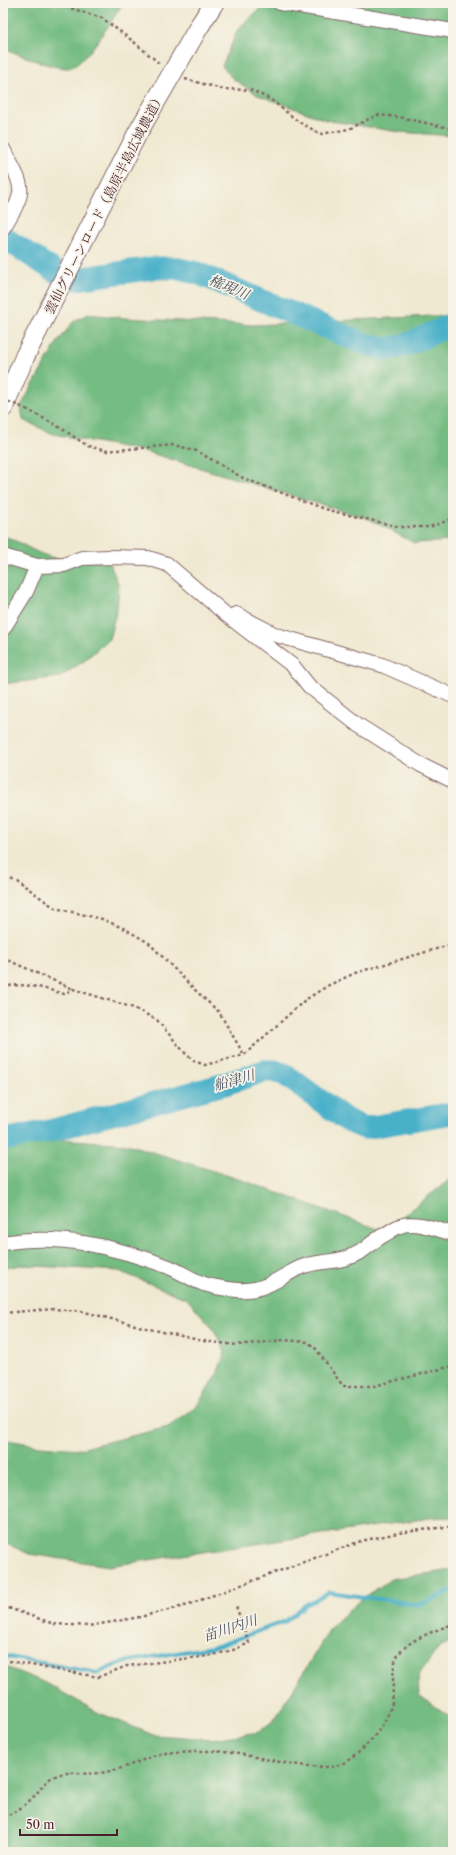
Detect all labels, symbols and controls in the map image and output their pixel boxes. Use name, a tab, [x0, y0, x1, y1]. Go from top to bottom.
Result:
street label: 雲仙グリーンロード（島原半島広域農道）	[41, 89, 167, 317]
water label: 権現川	[206, 271, 254, 304]
water label: 船津川	[211, 1065, 259, 1094]
water label: 苗川内川	[201, 1610, 261, 1645]
scale bar	[20, 1811, 117, 1837]
text: 50 m	[26, 1817, 55, 1832]

